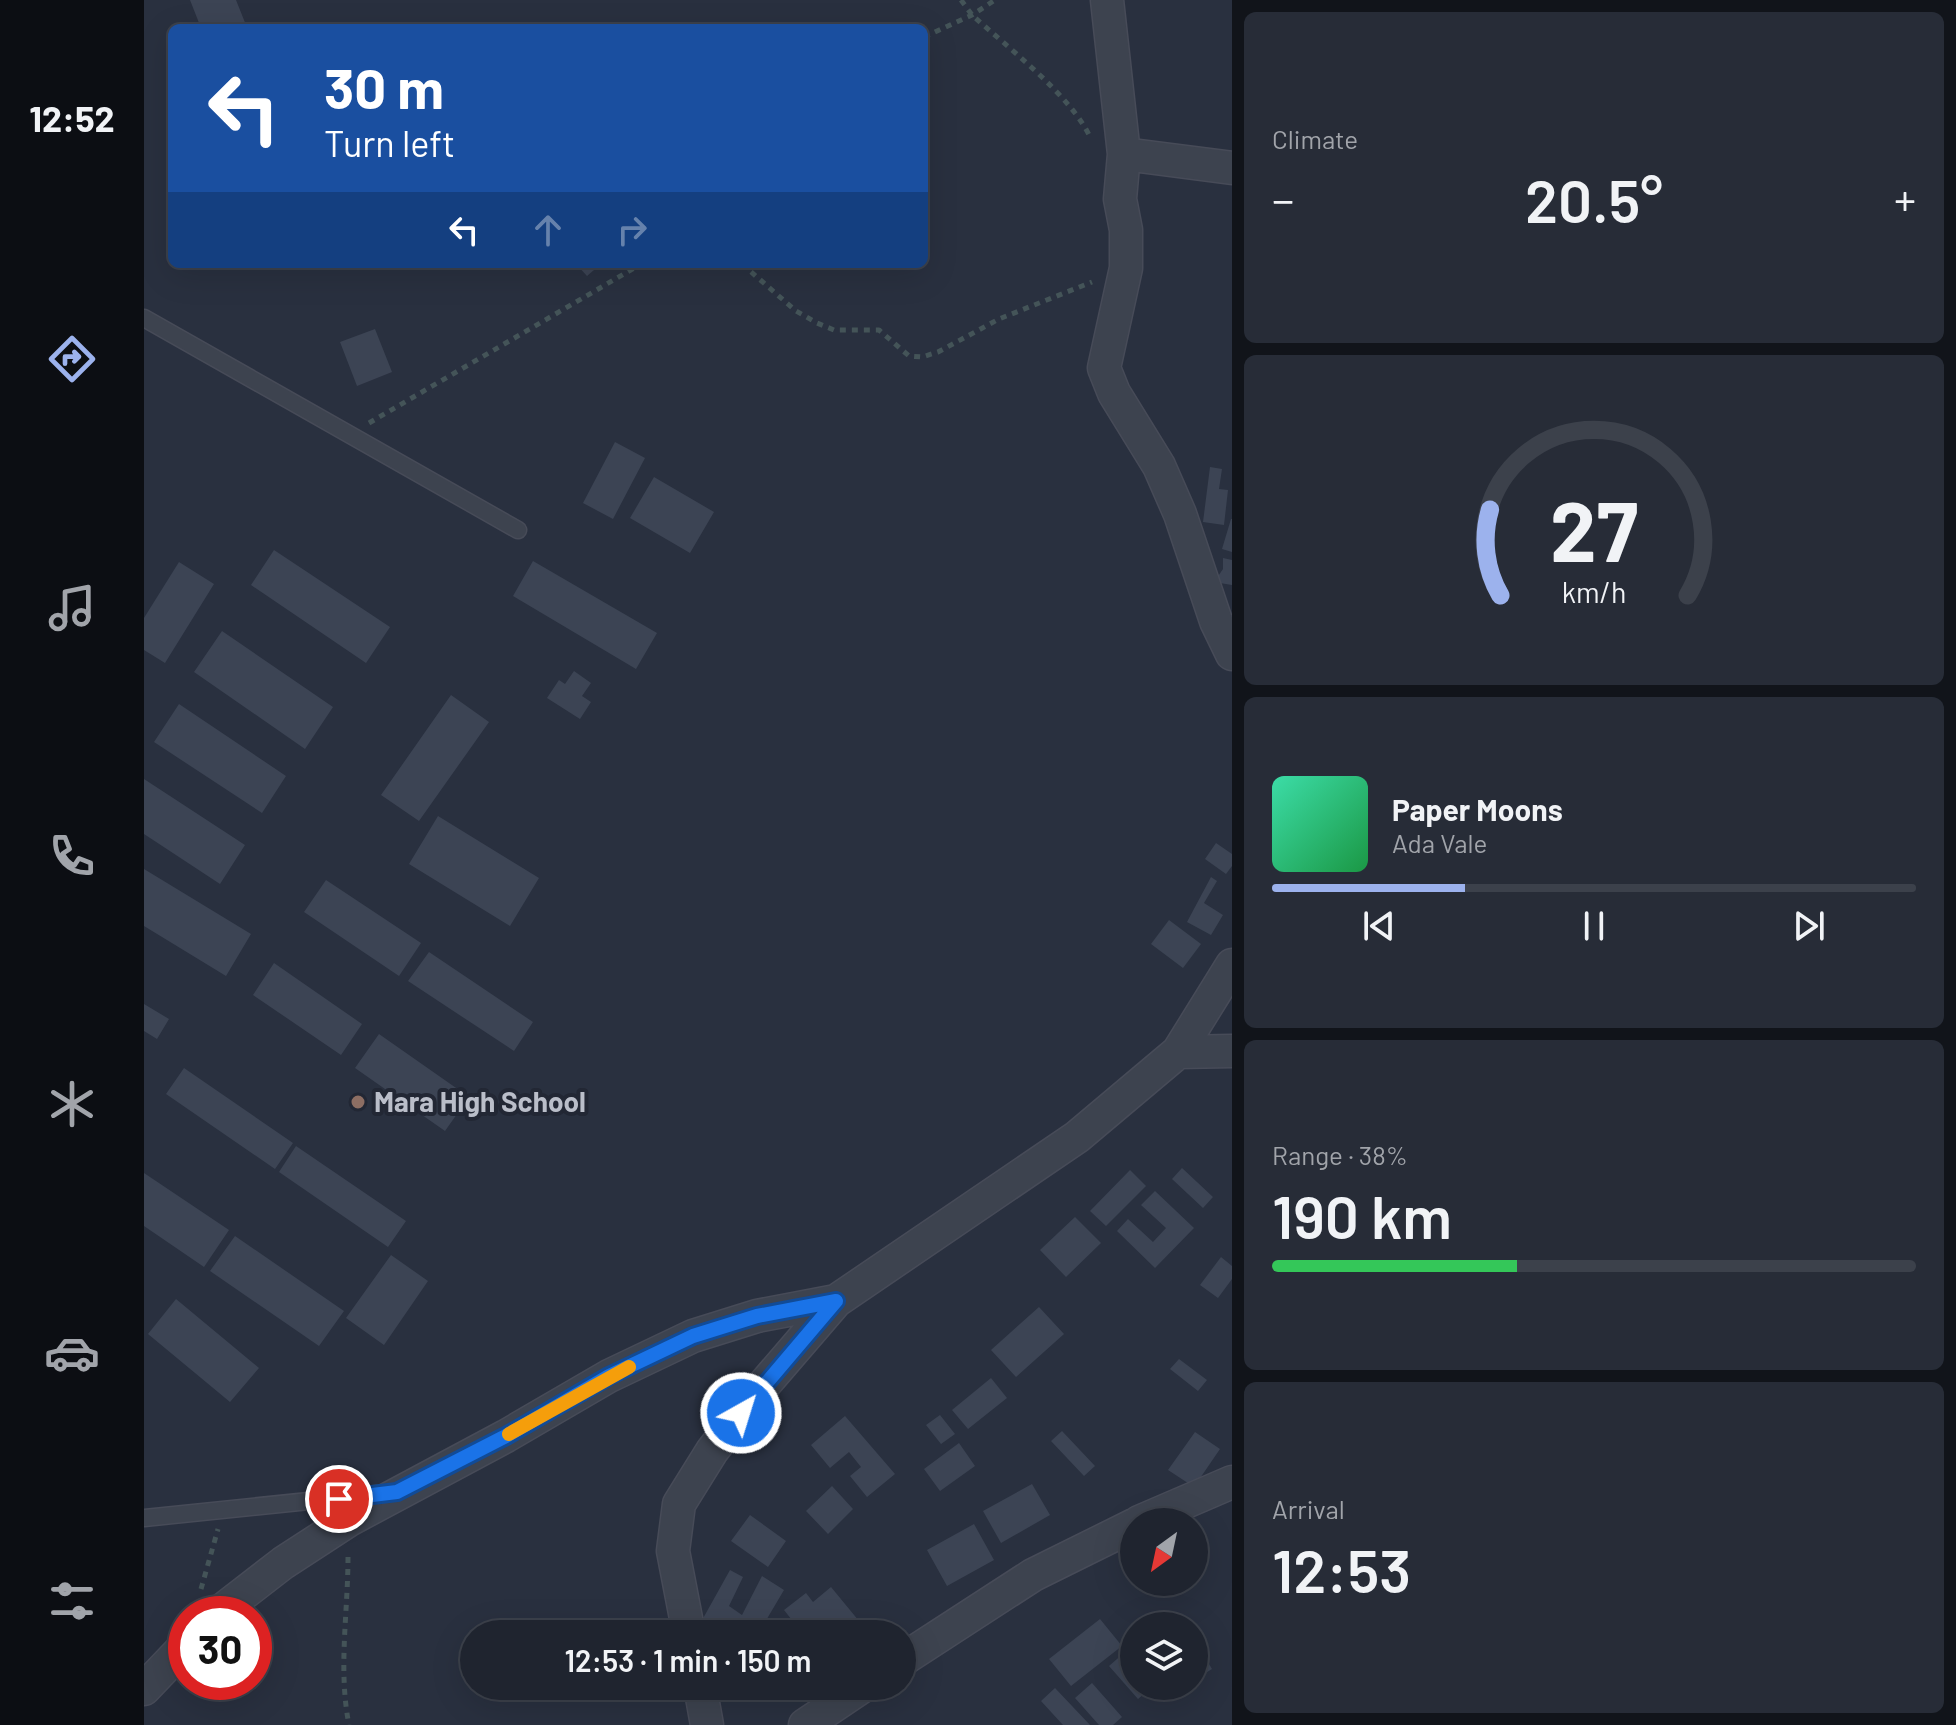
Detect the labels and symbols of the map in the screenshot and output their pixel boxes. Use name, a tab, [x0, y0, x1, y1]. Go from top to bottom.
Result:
place label: Mara High School	[374, 1084, 586, 1118]
marker: Mara High School	[349, 1093, 367, 1111]
position arrow	[699, 1371, 783, 1455]
pin	[305, 1465, 373, 1533]
north arrow	[1120, 1508, 1208, 1596]
speed limit sign: 30	[168, 1596, 272, 1700]

